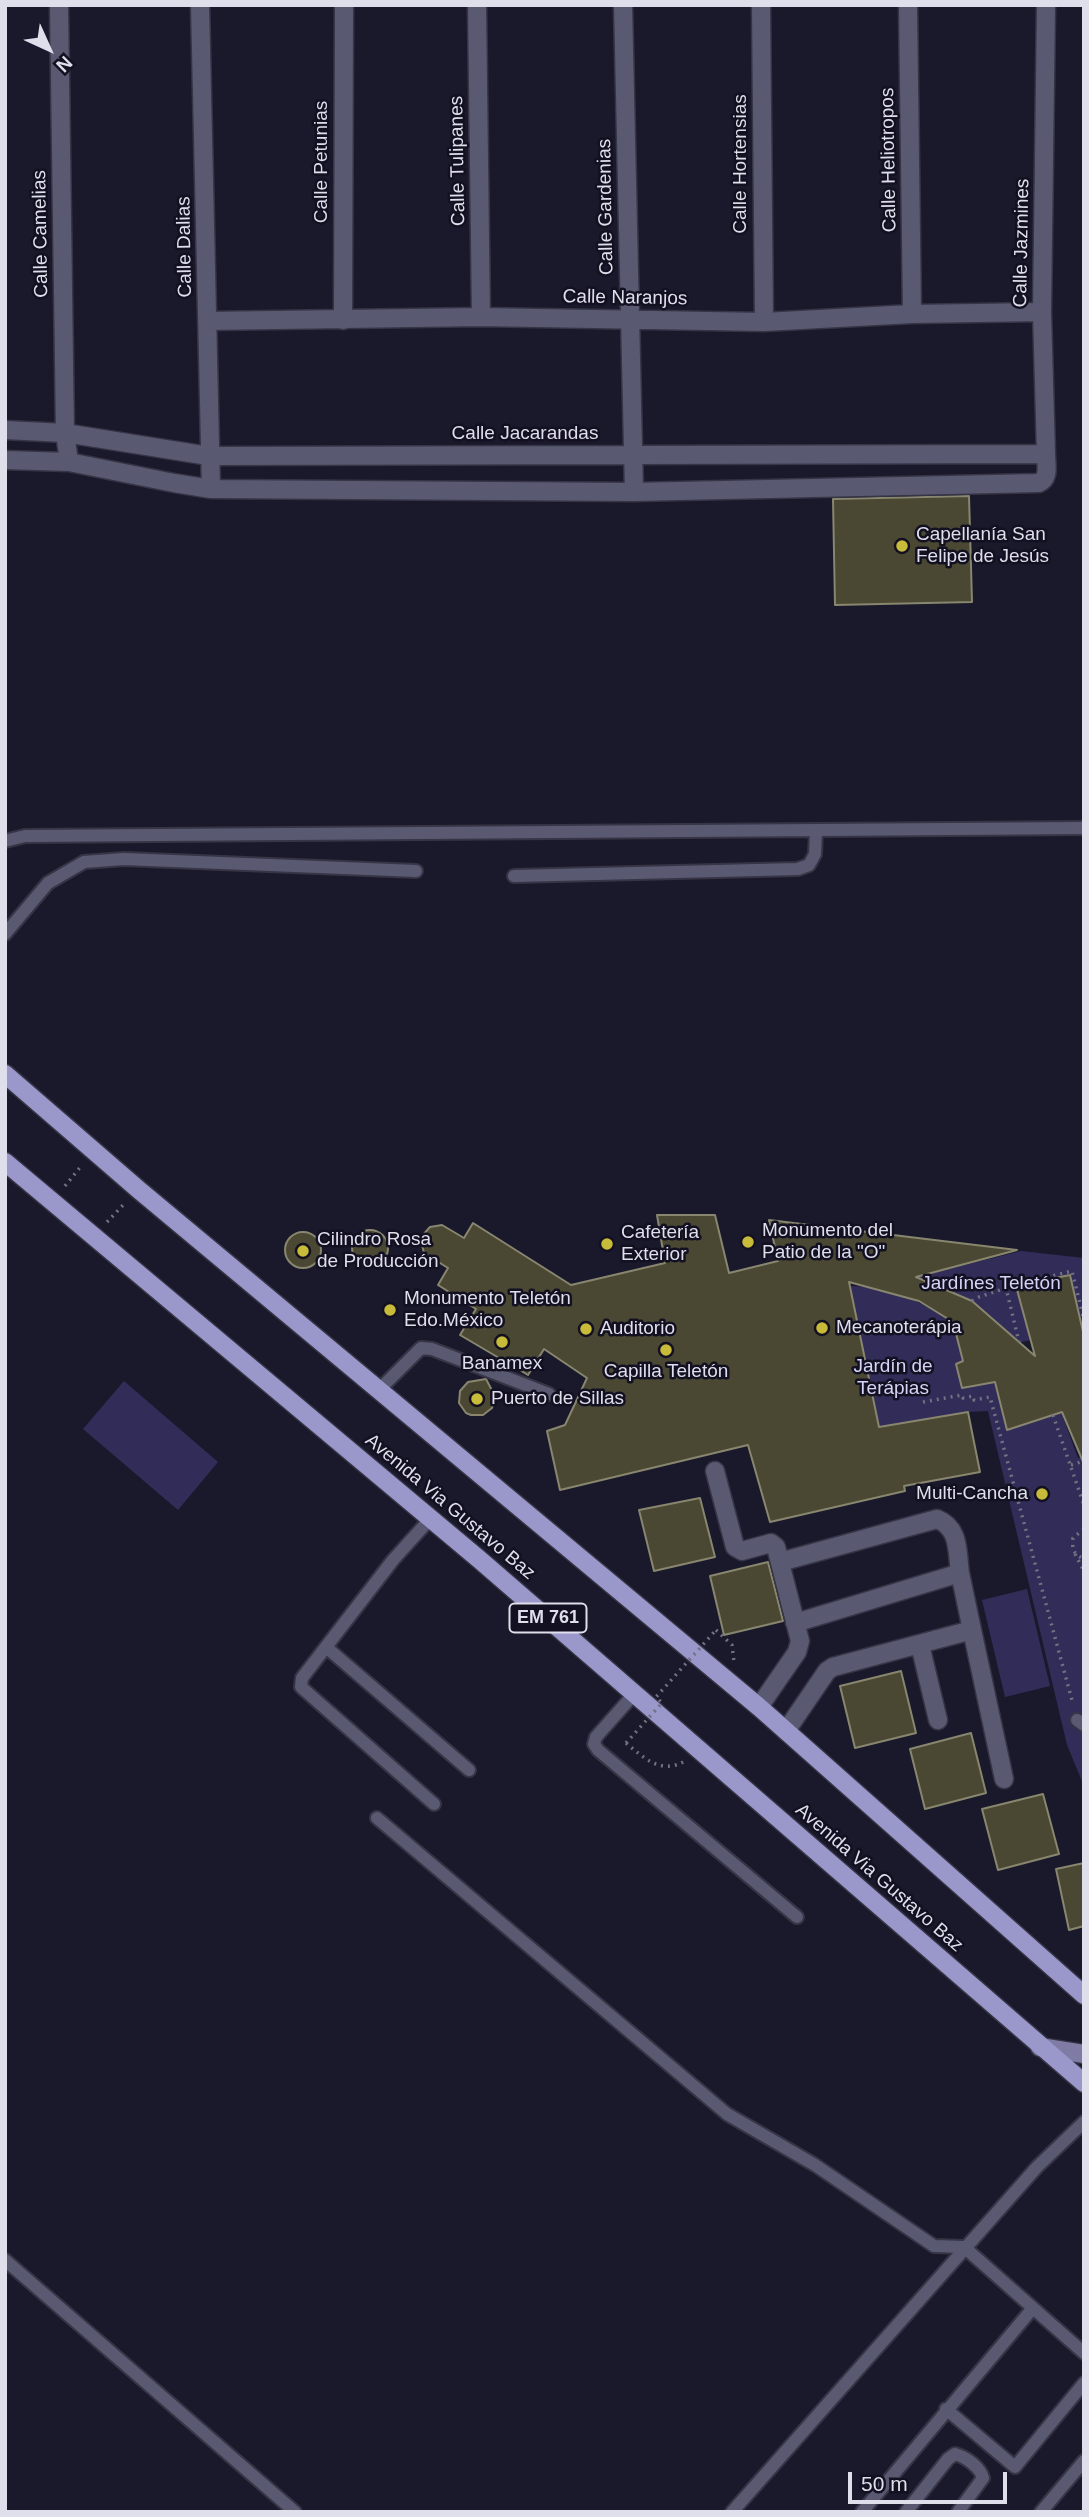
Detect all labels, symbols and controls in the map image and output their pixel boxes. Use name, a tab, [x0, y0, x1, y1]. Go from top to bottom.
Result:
north arrow	[14, 14, 84, 84]
text: N	[52, 52, 76, 76]
street label: Calle Heliotropos	[876, 87, 902, 233]
street label: Calle Hortensias	[730, 94, 752, 234]
street label: Calle Tulipanes	[445, 96, 471, 226]
street label: Calle Petunias	[311, 101, 333, 223]
street label: Calle Gardenias	[593, 139, 619, 275]
street label: Calle Camelias	[28, 170, 54, 298]
street label: Calle Jazmines	[1009, 178, 1035, 308]
street label: Calle Dalias	[173, 196, 197, 298]
street label: Calle Naranjos	[563, 286, 687, 310]
street label: Calle Jacarandas	[452, 423, 598, 445]
place label: Capellanía San Felipe de Jesús	[916, 524, 1049, 568]
marker: Capellanía San Felipe de Jesús	[894, 538, 910, 554]
place label: Monumento del Patio de la "O"	[762, 1220, 893, 1264]
place label: Cafetería Exterior	[621, 1222, 699, 1266]
place label: Cilindro Rosa de Producción	[317, 1229, 438, 1273]
marker: Monumento del Patio de la "O"	[740, 1234, 756, 1250]
marker: Cafetería Exterior	[599, 1236, 615, 1252]
marker: Cilindro Rosa de Producción	[295, 1243, 311, 1259]
park label: Jardínes Teletón	[921, 1273, 1061, 1295]
place label: Monumento Teletón Edo.México	[404, 1288, 571, 1332]
marker: Monumento Teletón Edo.México	[382, 1302, 398, 1318]
place label: Mecanoterápia	[836, 1317, 962, 1339]
place label: Auditorio	[600, 1318, 675, 1340]
marker: Mecanoterápia	[814, 1320, 830, 1336]
marker: Auditorio	[578, 1321, 594, 1337]
marker: Banamex	[494, 1334, 510, 1350]
marker: Capilla Teletón	[658, 1342, 674, 1358]
place label: Banamex	[462, 1353, 542, 1375]
park label: Jardín de Terápias	[853, 1356, 933, 1400]
place label: Capilla Teletón	[604, 1361, 728, 1383]
place label: Puerto de Sillas	[491, 1388, 624, 1410]
marker: Puerto de Sillas	[469, 1391, 485, 1407]
street label: Avenida Via Gustavo Baz	[360, 1429, 540, 1585]
place label: Multi-Cancha	[916, 1483, 1028, 1505]
marker: Multi-Cancha	[1034, 1486, 1050, 1502]
road number: EM 761	[510, 1604, 586, 1632]
street label: Avenida Via Gustavo Baz	[790, 1799, 968, 1957]
scale bar	[851, 2458, 1010, 2502]
text: 50 m	[861, 2472, 908, 2495]

